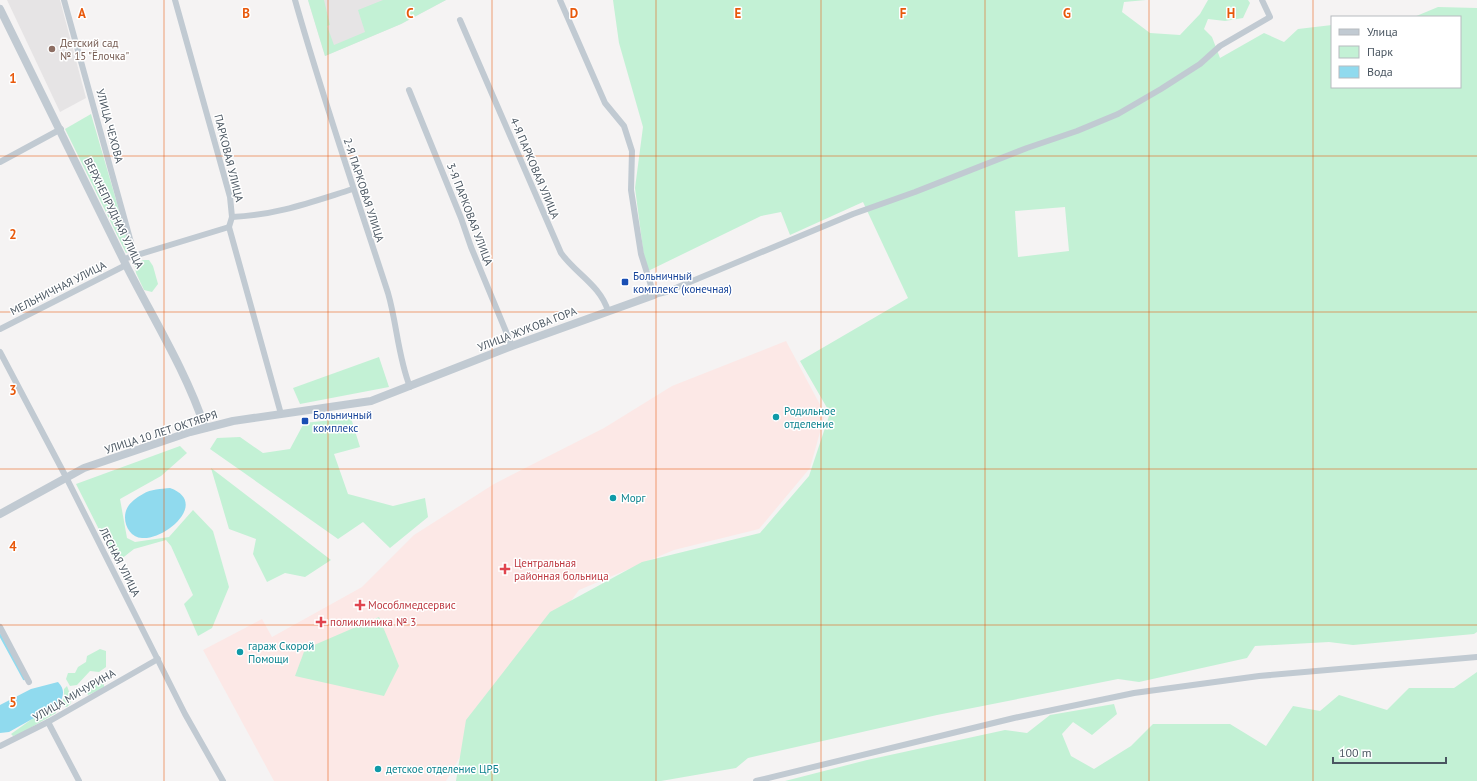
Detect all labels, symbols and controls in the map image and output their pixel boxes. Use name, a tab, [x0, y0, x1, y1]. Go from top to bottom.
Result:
text: A	[78, 5, 86, 22]
text: B	[242, 5, 250, 22]
text: C	[406, 5, 414, 22]
text: D	[570, 5, 578, 22]
text: E	[735, 5, 742, 22]
text: F	[900, 5, 907, 22]
text: G	[1063, 5, 1071, 22]
text: H	[1227, 5, 1235, 22]
legend	[1331, 16, 1461, 88]
text: Улица	[1367, 24, 1398, 39]
place label: Детский сад № 15 "Ёлочка"	[60, 36, 129, 63]
marker: Детский сад № 15 "Ёлочка"	[47, 44, 57, 54]
text: Парк	[1367, 44, 1393, 59]
text: Вода	[1367, 64, 1393, 79]
text: 1	[9, 70, 17, 87]
street label: УЛИЦА ЧЕХОВА	[93, 87, 127, 165]
street label: ПАРКОВАЯ УЛИЦА	[211, 113, 247, 204]
street label: 4-Я ПАРКОВАЯ УЛИЦА	[507, 115, 563, 221]
street label: 2-Я ПАРКОВАЯ УЛИЦА	[341, 136, 388, 244]
street label: ВЕРХНЕПРУДНАЯ УЛИЦА	[81, 155, 147, 271]
street label: 3-Я ПАРКОВАЯ УЛИЦА	[444, 161, 496, 268]
text: 2	[9, 226, 17, 243]
street label: МЕЛЬНИЧНАЯ УЛИЦА	[8, 257, 109, 318]
place label: Больничный комплекс (конечная)	[633, 269, 732, 296]
marker: Больничный комплекс (конечная)	[620, 277, 630, 287]
street label: УЛИЦА ЖУКОВА ГОРА	[476, 303, 579, 354]
text: 3	[9, 382, 17, 399]
place label: Родильное отделение	[784, 404, 836, 431]
street label: УЛИЦА 10 ЛЕТ ОКТЯБРЯ	[103, 407, 219, 457]
place label: Больничный комплекс	[313, 408, 372, 435]
marker: Родильное отделение	[771, 412, 781, 422]
marker: Больничный комплекс	[300, 416, 310, 426]
place label: Морг	[621, 491, 647, 505]
marker: Морг	[608, 493, 618, 503]
street label: ЛЕСНАЯ УЛИЦА	[96, 524, 144, 599]
text: 4	[9, 538, 17, 555]
place label: Центральная районная больница	[514, 556, 609, 583]
marker: Центральная районная больница	[499, 563, 511, 575]
place label: Мособлмедсервис	[368, 598, 456, 612]
marker: Мособлмедсервис	[355, 600, 365, 610]
place label: поликлиника № 3	[330, 615, 416, 629]
marker: поликлиника № 3	[315, 616, 327, 628]
place label: гараж Скорой Помощи	[248, 639, 314, 666]
marker: гараж Скорой Помощи	[235, 647, 245, 657]
street label: УЛИЦА МИЧУРИНА	[30, 665, 118, 724]
text: 5	[9, 694, 17, 711]
scale bar	[1333, 739, 1446, 765]
text: 100 m	[1339, 745, 1372, 760]
place label: детское отделение ЦРБ	[386, 762, 499, 776]
marker: детское отделение ЦРБ	[373, 764, 383, 774]

